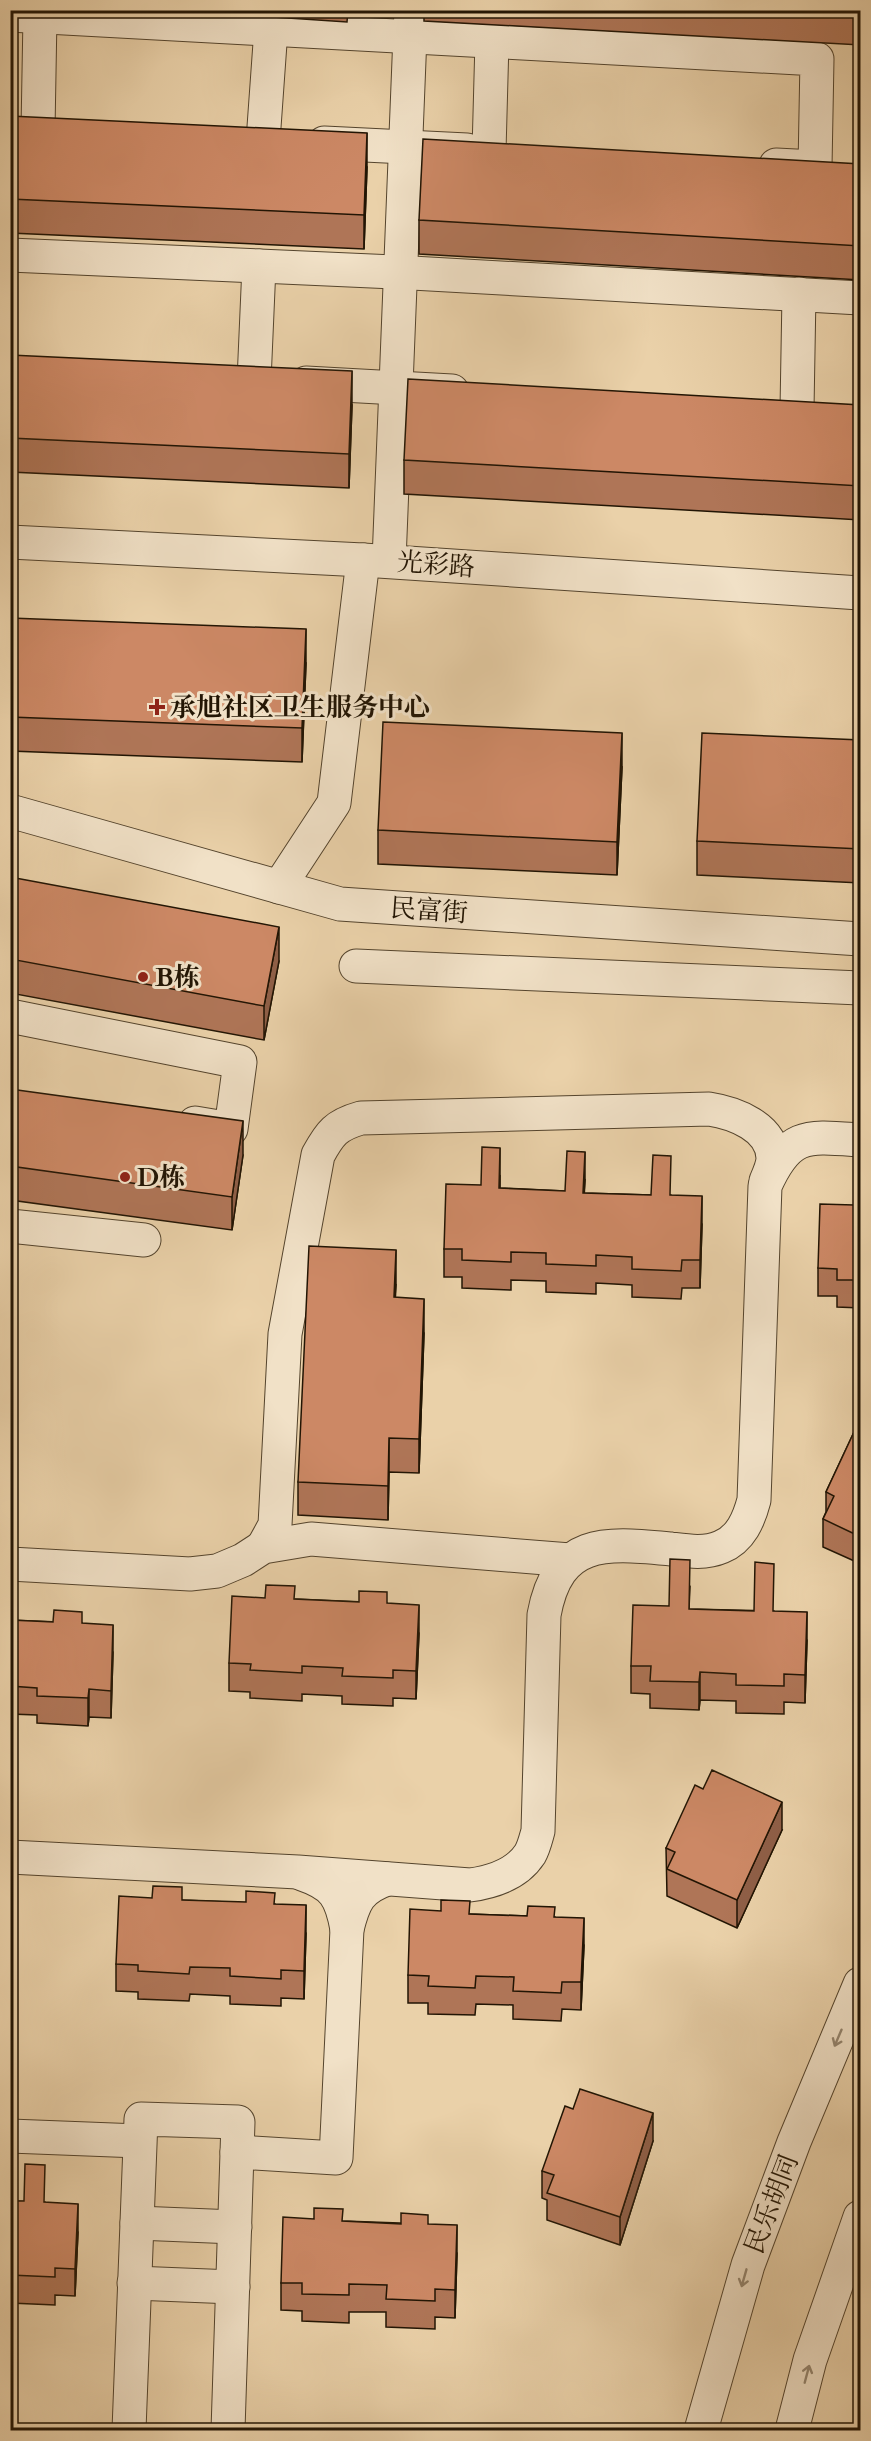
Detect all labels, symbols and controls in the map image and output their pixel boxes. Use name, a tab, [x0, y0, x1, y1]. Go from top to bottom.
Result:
street label: 光彩路	[396, 544, 476, 585]
place label: 承旭社区卫生服务中心	[170, 690, 430, 725]
marker: 承旭社区卫生服务中心	[148, 698, 166, 716]
street label: 民富街	[389, 890, 469, 931]
place label: B栋	[155, 960, 200, 995]
marker: B栋	[136, 970, 150, 984]
place label: D栋	[137, 1160, 185, 1195]
marker: D栋	[118, 1170, 132, 1184]
one-way arrow	[832, 2028, 843, 2047]
street label: 民乐胡同	[736, 2149, 806, 2259]
one-way arrow	[738, 2268, 749, 2287]
one-way arrow	[801, 2365, 813, 2384]

